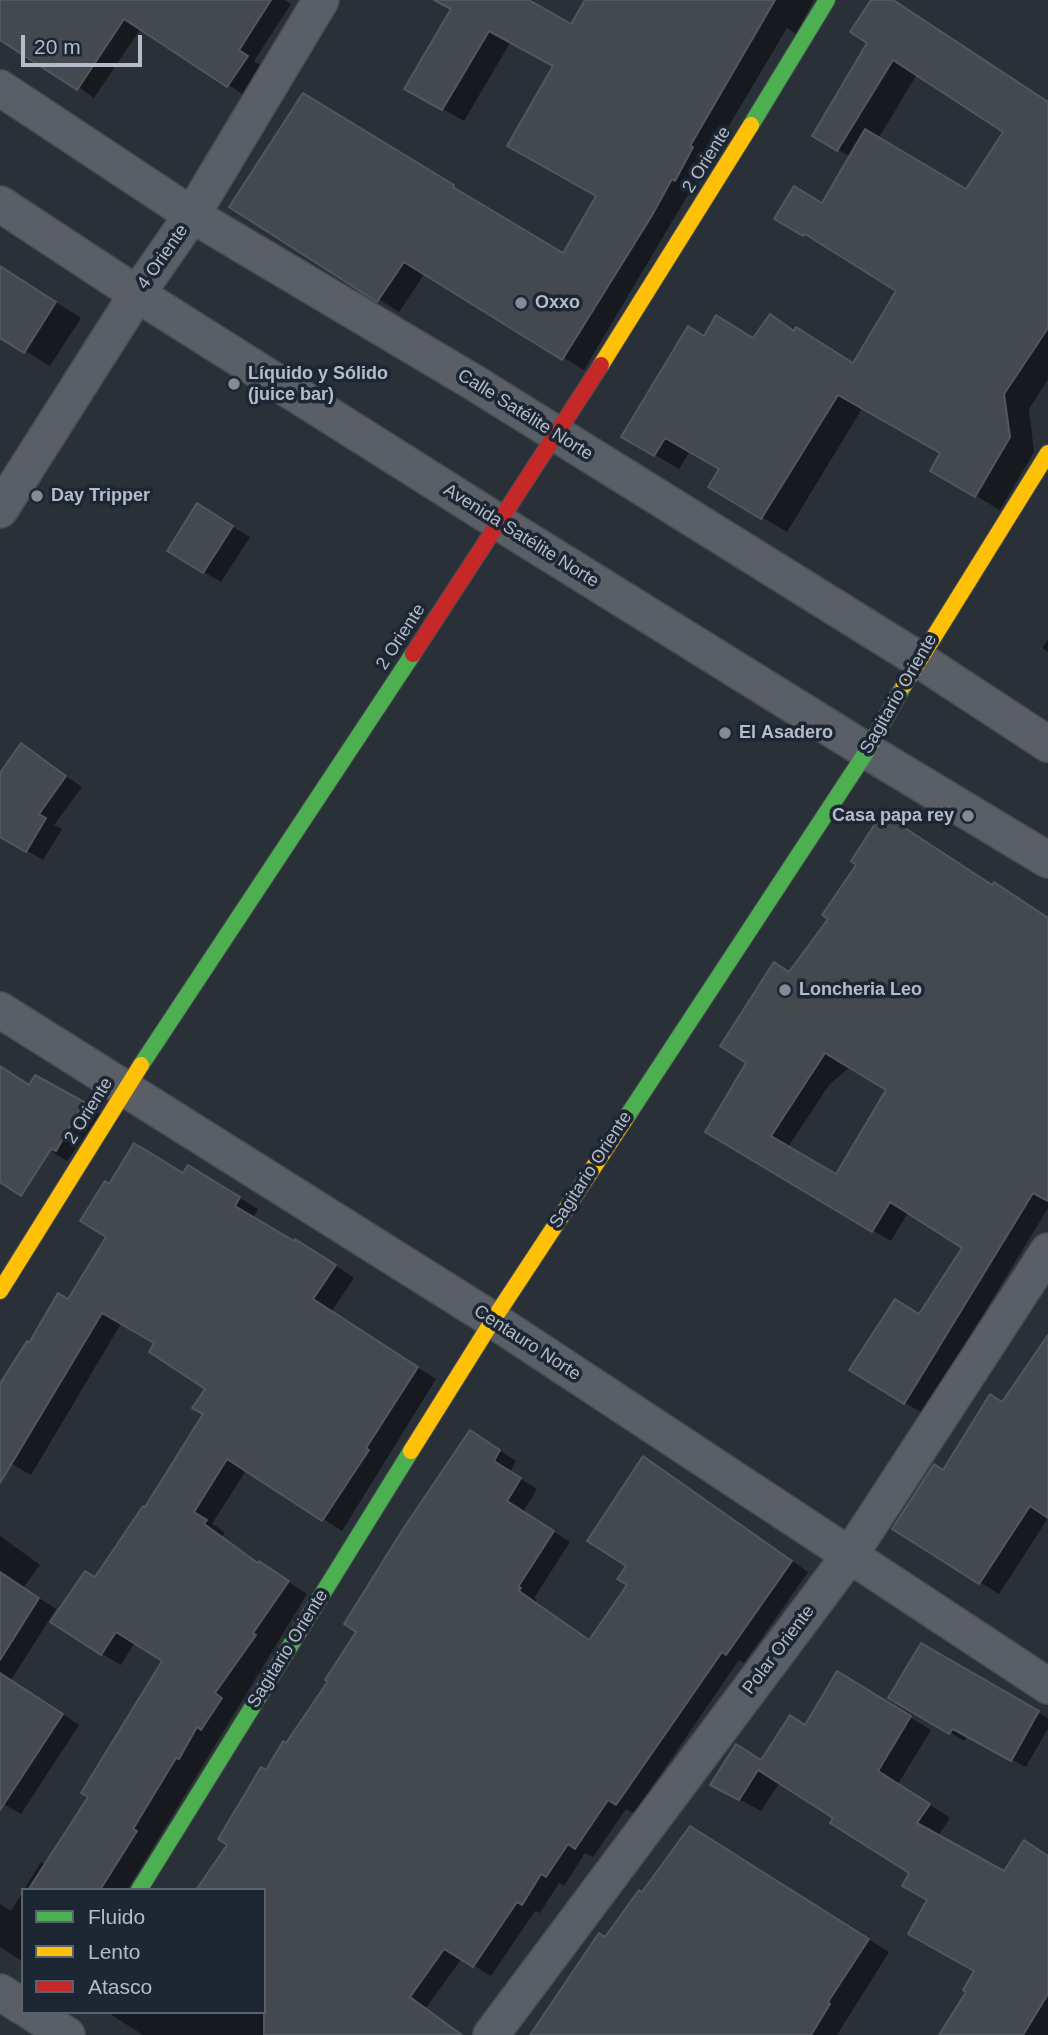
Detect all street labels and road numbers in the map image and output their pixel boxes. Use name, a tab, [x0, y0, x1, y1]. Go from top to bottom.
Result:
street label: 2 Oriente	[678, 123, 736, 197]
street label: 4 Oriente	[133, 220, 193, 294]
street label: Calle Satélite Norte	[454, 365, 596, 465]
street label: Avenida Satélite Norte	[439, 479, 603, 593]
street label: 2 Oriente	[372, 600, 430, 674]
street label: Sagitario Oriente	[856, 630, 942, 758]
street label: 2 Oriente	[60, 1074, 118, 1148]
street label: Sagitario Oriente	[545, 1107, 637, 1233]
street label: Centauro Norte	[470, 1300, 584, 1386]
street label: Sagitario Oriente	[243, 1586, 333, 1712]
street label: Polar Oriente	[738, 1601, 820, 1699]

